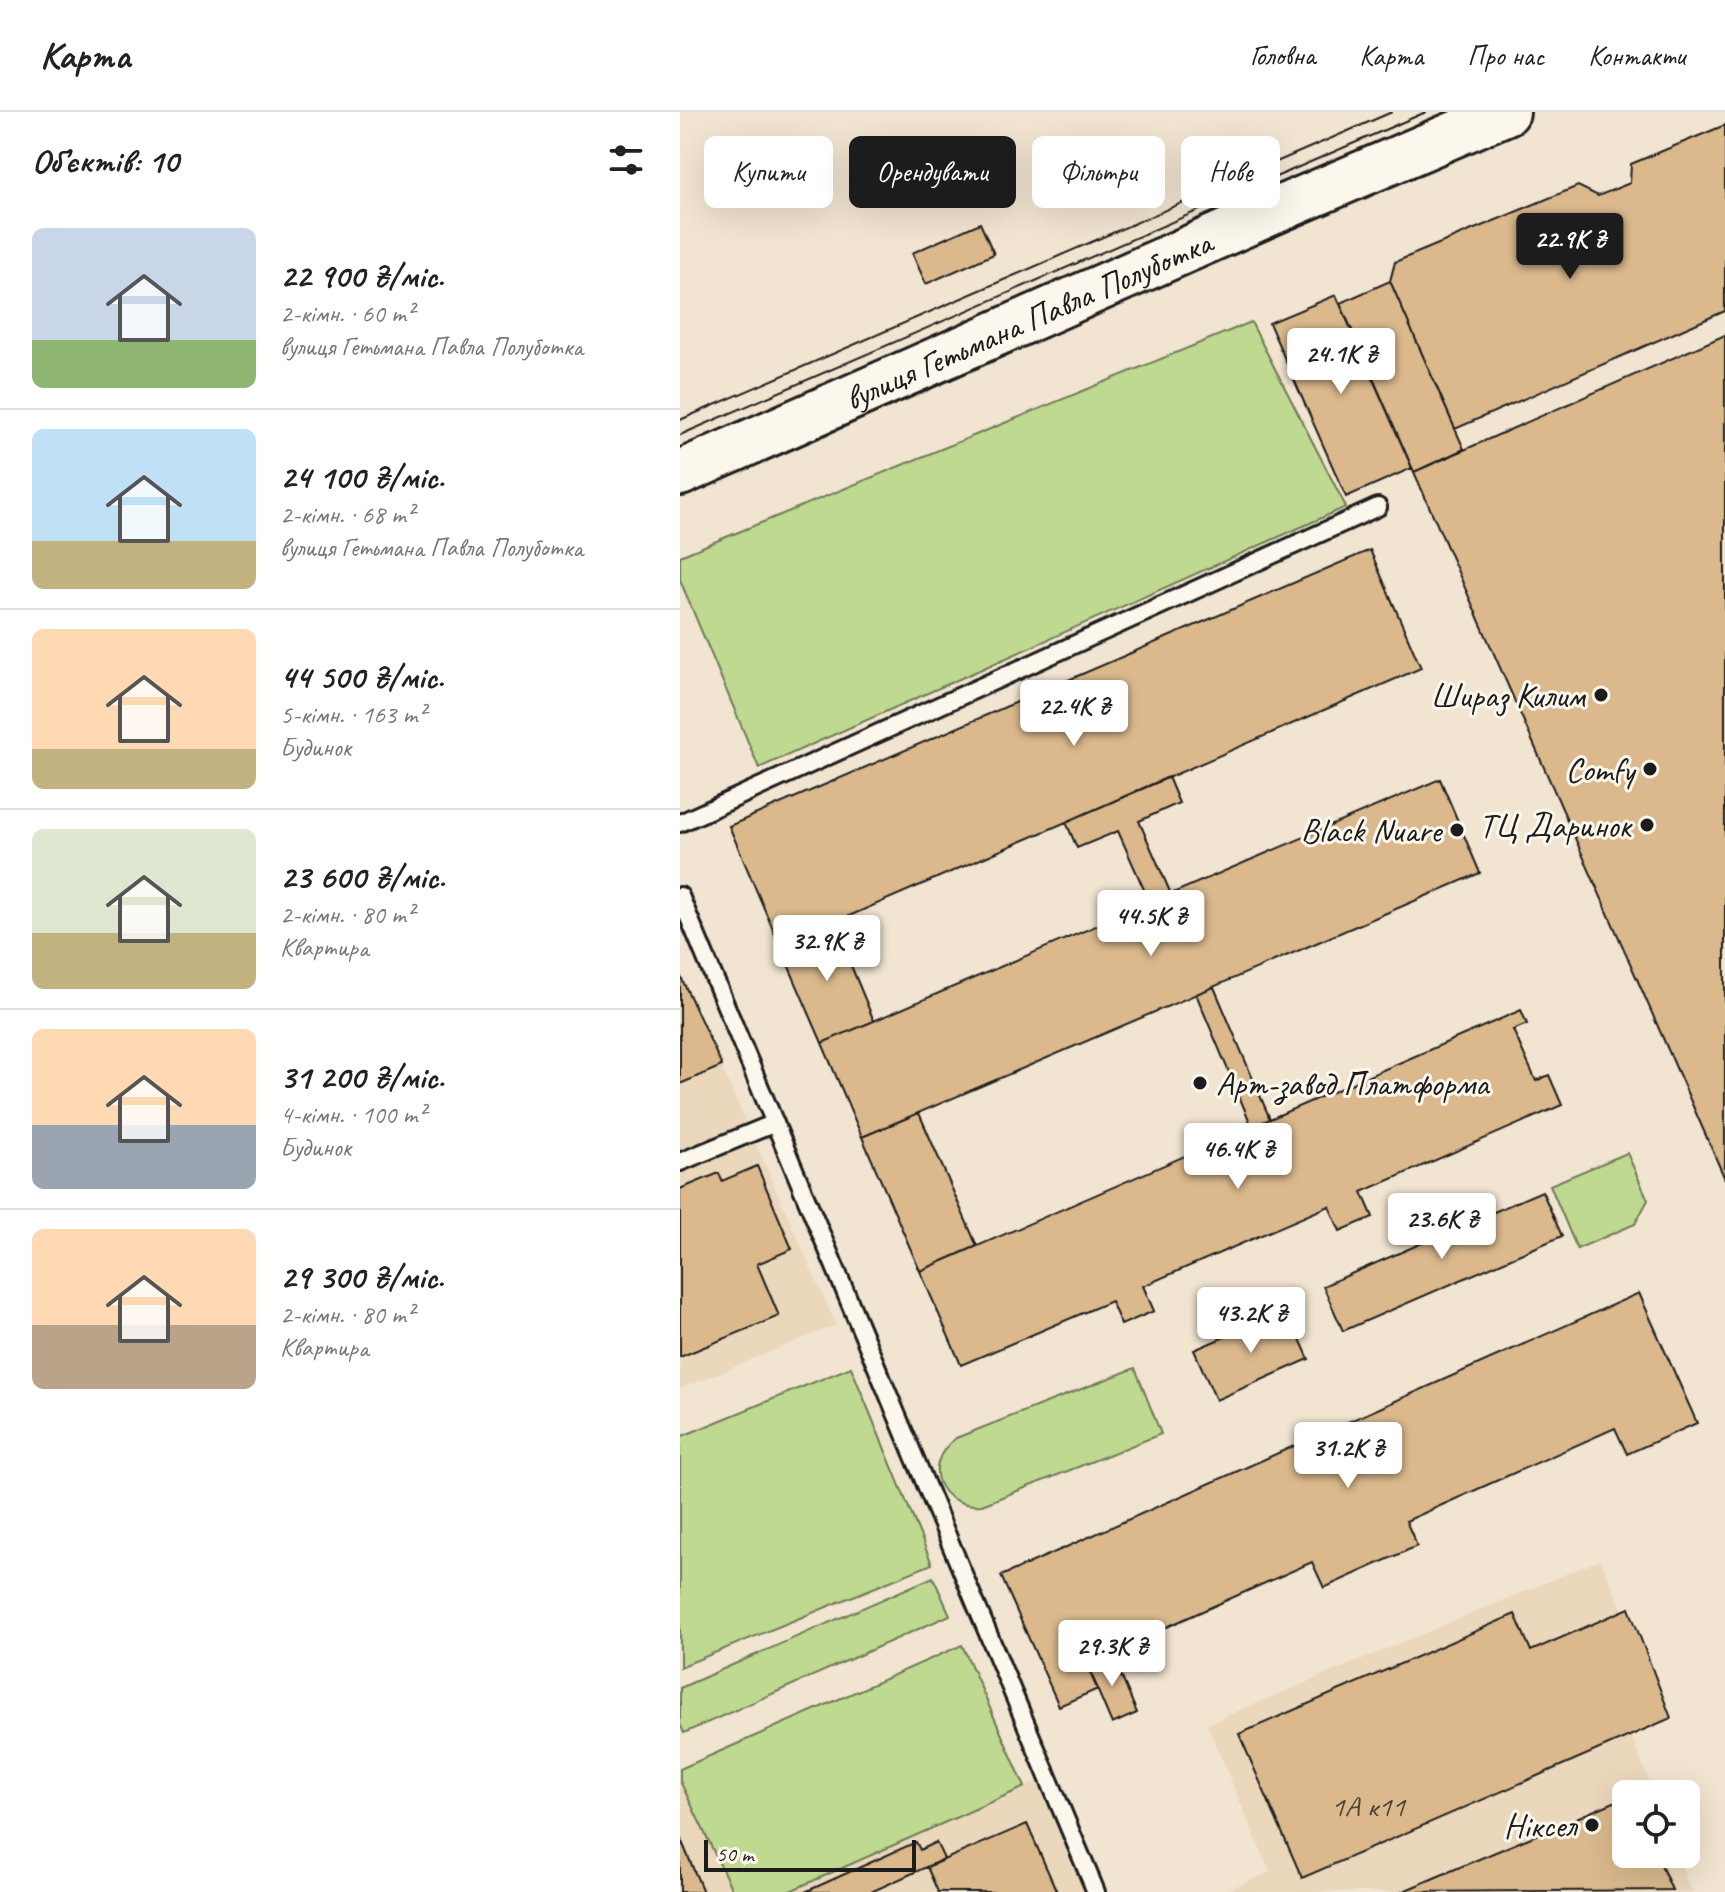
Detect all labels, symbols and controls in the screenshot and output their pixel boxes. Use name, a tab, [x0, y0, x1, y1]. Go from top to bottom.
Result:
text: Карта	[40, 32, 130, 79]
text: Головна	[1250, 38, 1315, 73]
text: Карта	[1359, 38, 1423, 73]
text: Про нас	[1467, 38, 1544, 73]
text: Контакти	[1588, 38, 1685, 73]
chip: Купити	[704, 136, 833, 208]
chip: Орендувати	[849, 136, 1016, 208]
chip: Фільтри	[1032, 136, 1165, 208]
chip: Нове	[1181, 136, 1280, 208]
icon: filters	[604, 138, 648, 182]
text: Об’єктів: 10	[32, 139, 178, 182]
pin: 22.9K ₴	[1496, 213, 1644, 281]
street label: вулиця Гетьмана Павла Полуботка	[838, 219, 1221, 420]
text: 22.9K ₴	[1534, 222, 1606, 255]
text: 22 900 ₴/міс.	[280, 254, 444, 297]
icon: home	[96, 260, 192, 356]
text: 2-кімн. · 60 m²	[280, 297, 414, 330]
pin: 24.1K ₴	[1267, 328, 1415, 396]
text: вулиця Гетьмана Павла Полуботка	[280, 330, 583, 363]
text: 24.1K ₴	[1305, 337, 1377, 370]
text: 24 100 ₴/міс.	[280, 455, 444, 498]
icon: home	[96, 461, 192, 557]
text: 2-кімн. · 68 m²	[280, 498, 414, 531]
text: вулиця Гетьмана Павла Полуботка	[280, 531, 583, 564]
text: 44 500 ₴/міс.	[280, 655, 444, 698]
icon: home	[96, 661, 192, 757]
place label: Шираз Килим	[1431, 674, 1587, 717]
pin: 22.4K ₴	[1000, 680, 1148, 748]
marker: Шираз Килим	[1592, 686, 1610, 704]
text: 22.4K ₴	[1038, 689, 1110, 722]
text: 5-кімн. · 163 m²	[280, 698, 426, 731]
text: Будинок	[280, 731, 351, 764]
place label: Comfy	[1565, 748, 1637, 791]
marker: Comfy	[1641, 760, 1659, 778]
place label: ТЦ Даринок	[1479, 804, 1634, 847]
place label: Black Nuare	[1301, 809, 1444, 852]
marker: ТЦ Даринок	[1638, 816, 1656, 834]
marker: Black Nuare	[1448, 821, 1466, 839]
text: 23 600 ₴/міс.	[280, 855, 445, 898]
icon: home	[96, 861, 192, 957]
pin: 44.5K ₴	[1077, 890, 1225, 958]
text: 2-кімн. · 80 m²	[280, 898, 414, 931]
text: 44.5K ₴	[1115, 899, 1187, 932]
pin: 32.9K ₴	[753, 915, 901, 983]
text: 32.9K ₴	[791, 924, 863, 957]
text: Квартира	[280, 931, 369, 964]
text: 31 200 ₴/міс.	[280, 1055, 444, 1098]
icon: home	[96, 1061, 192, 1157]
place label: Арт-завод Платформа	[1216, 1062, 1491, 1105]
marker: Арт-завод Платформа	[1191, 1074, 1209, 1092]
text: 4-кімн. · 100 m²	[280, 1098, 426, 1131]
pin: 46.4K ₴	[1164, 1123, 1312, 1191]
text: Будинок	[280, 1131, 351, 1164]
text: 46.4K ₴	[1202, 1132, 1274, 1165]
pin: 23.6K ₴	[1368, 1193, 1516, 1261]
text: 23.6K ₴	[1406, 1202, 1478, 1235]
text: 29 300 ₴/міс.	[280, 1255, 444, 1298]
icon: home	[96, 1261, 192, 1357]
pin: 43.2K ₴	[1177, 1287, 1325, 1355]
text: 43.2K ₴	[1215, 1296, 1287, 1329]
text: 2-кімн. · 80 m²	[280, 1298, 414, 1331]
text: Квартира	[280, 1331, 369, 1364]
pin: 31.2K ₴	[1274, 1422, 1422, 1490]
text: 31.2K ₴	[1312, 1431, 1384, 1464]
pin: 29.3K ₴	[1038, 1620, 1186, 1688]
text: 29.3K ₴	[1076, 1629, 1148, 1662]
map controls	[1612, 1780, 1700, 1868]
button: locate	[1612, 1780, 1700, 1868]
house number: 1А к11	[1331, 1787, 1406, 1825]
place label: Ніксел	[1504, 1804, 1579, 1847]
marker: Ніксел	[1583, 1816, 1601, 1834]
scale bar	[704, 1836, 916, 1872]
text: 50 m	[716, 1840, 753, 1868]

